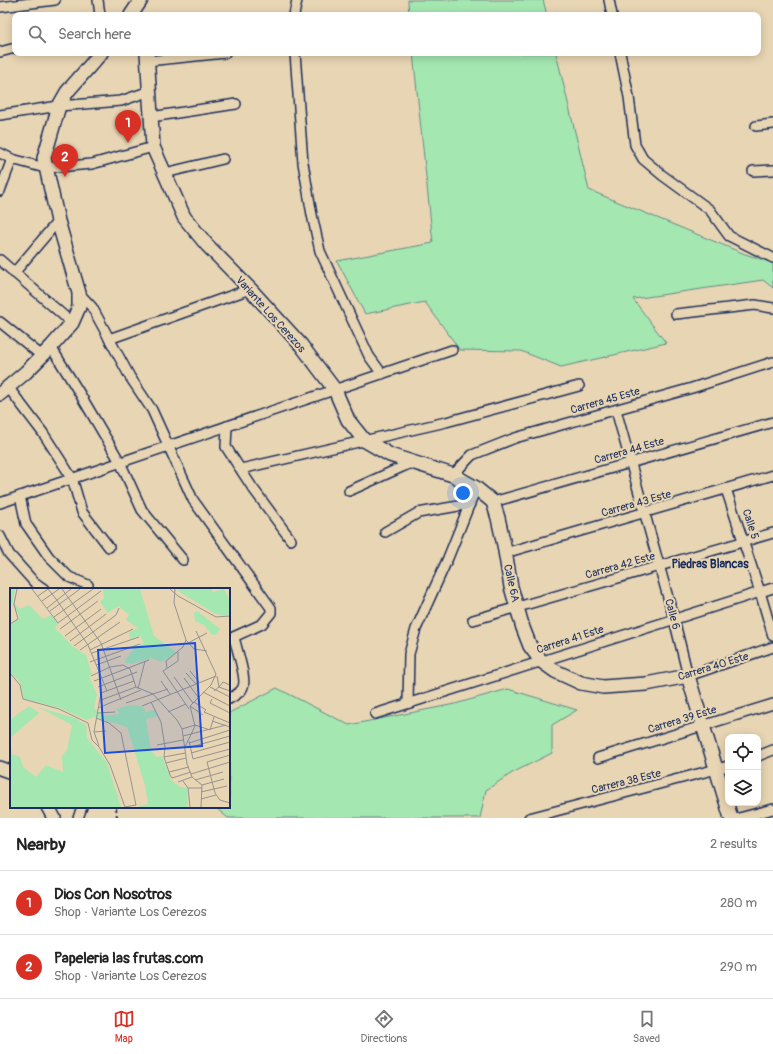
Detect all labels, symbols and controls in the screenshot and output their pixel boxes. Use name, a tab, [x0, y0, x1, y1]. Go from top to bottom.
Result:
search box	[12, 12, 761, 56]
icon: search	[26, 23, 48, 45]
text: Search here	[58, 25, 131, 44]
pin: 1	[115, 110, 141, 143]
pin: 2	[52, 144, 78, 177]
street label: Variante Los Cerezos	[233, 274, 308, 355]
street label: Carrera 45 Este	[569, 384, 642, 417]
street label: Carrera 44 Este	[593, 434, 666, 467]
your location	[453, 483, 473, 503]
street label: Carrera 43 Este	[600, 487, 673, 520]
street label: Calle 5	[740, 507, 761, 541]
street label: Carrera 42 Este	[584, 549, 657, 582]
district label: Piedras Blancas	[671, 557, 749, 572]
street label: Calle 6A	[501, 563, 522, 603]
inset map	[10, 588, 230, 808]
street label: Calle 6	[662, 597, 683, 631]
street label: Carrera 41 Este	[535, 622, 606, 656]
street label: Carrera 40 Este	[676, 649, 751, 683]
street label: Carrera 39 Este	[646, 703, 719, 736]
map controls	[725, 734, 761, 806]
button: locate	[725, 734, 761, 770]
street label: Carrera 38 Este	[590, 766, 663, 796]
button: layers	[725, 770, 761, 806]
text: Nearby	[16, 834, 65, 855]
text: 2 results	[710, 836, 757, 852]
text: Dios Con Nosotros	[54, 885, 172, 904]
text: 1	[26, 895, 32, 911]
text: 280 m	[720, 895, 757, 911]
text: Shop · Variante Los Cerezos	[54, 904, 207, 920]
text: Papeleria las frutas.com	[54, 949, 203, 968]
text: 2	[25, 959, 33, 975]
text: 290 m	[720, 959, 757, 975]
text: Shop · Variante Los Cerezos	[54, 968, 207, 984]
tab: Map	[113, 1008, 135, 1045]
tab: Directions	[361, 1008, 407, 1045]
tab: Saved	[633, 1008, 660, 1045]

